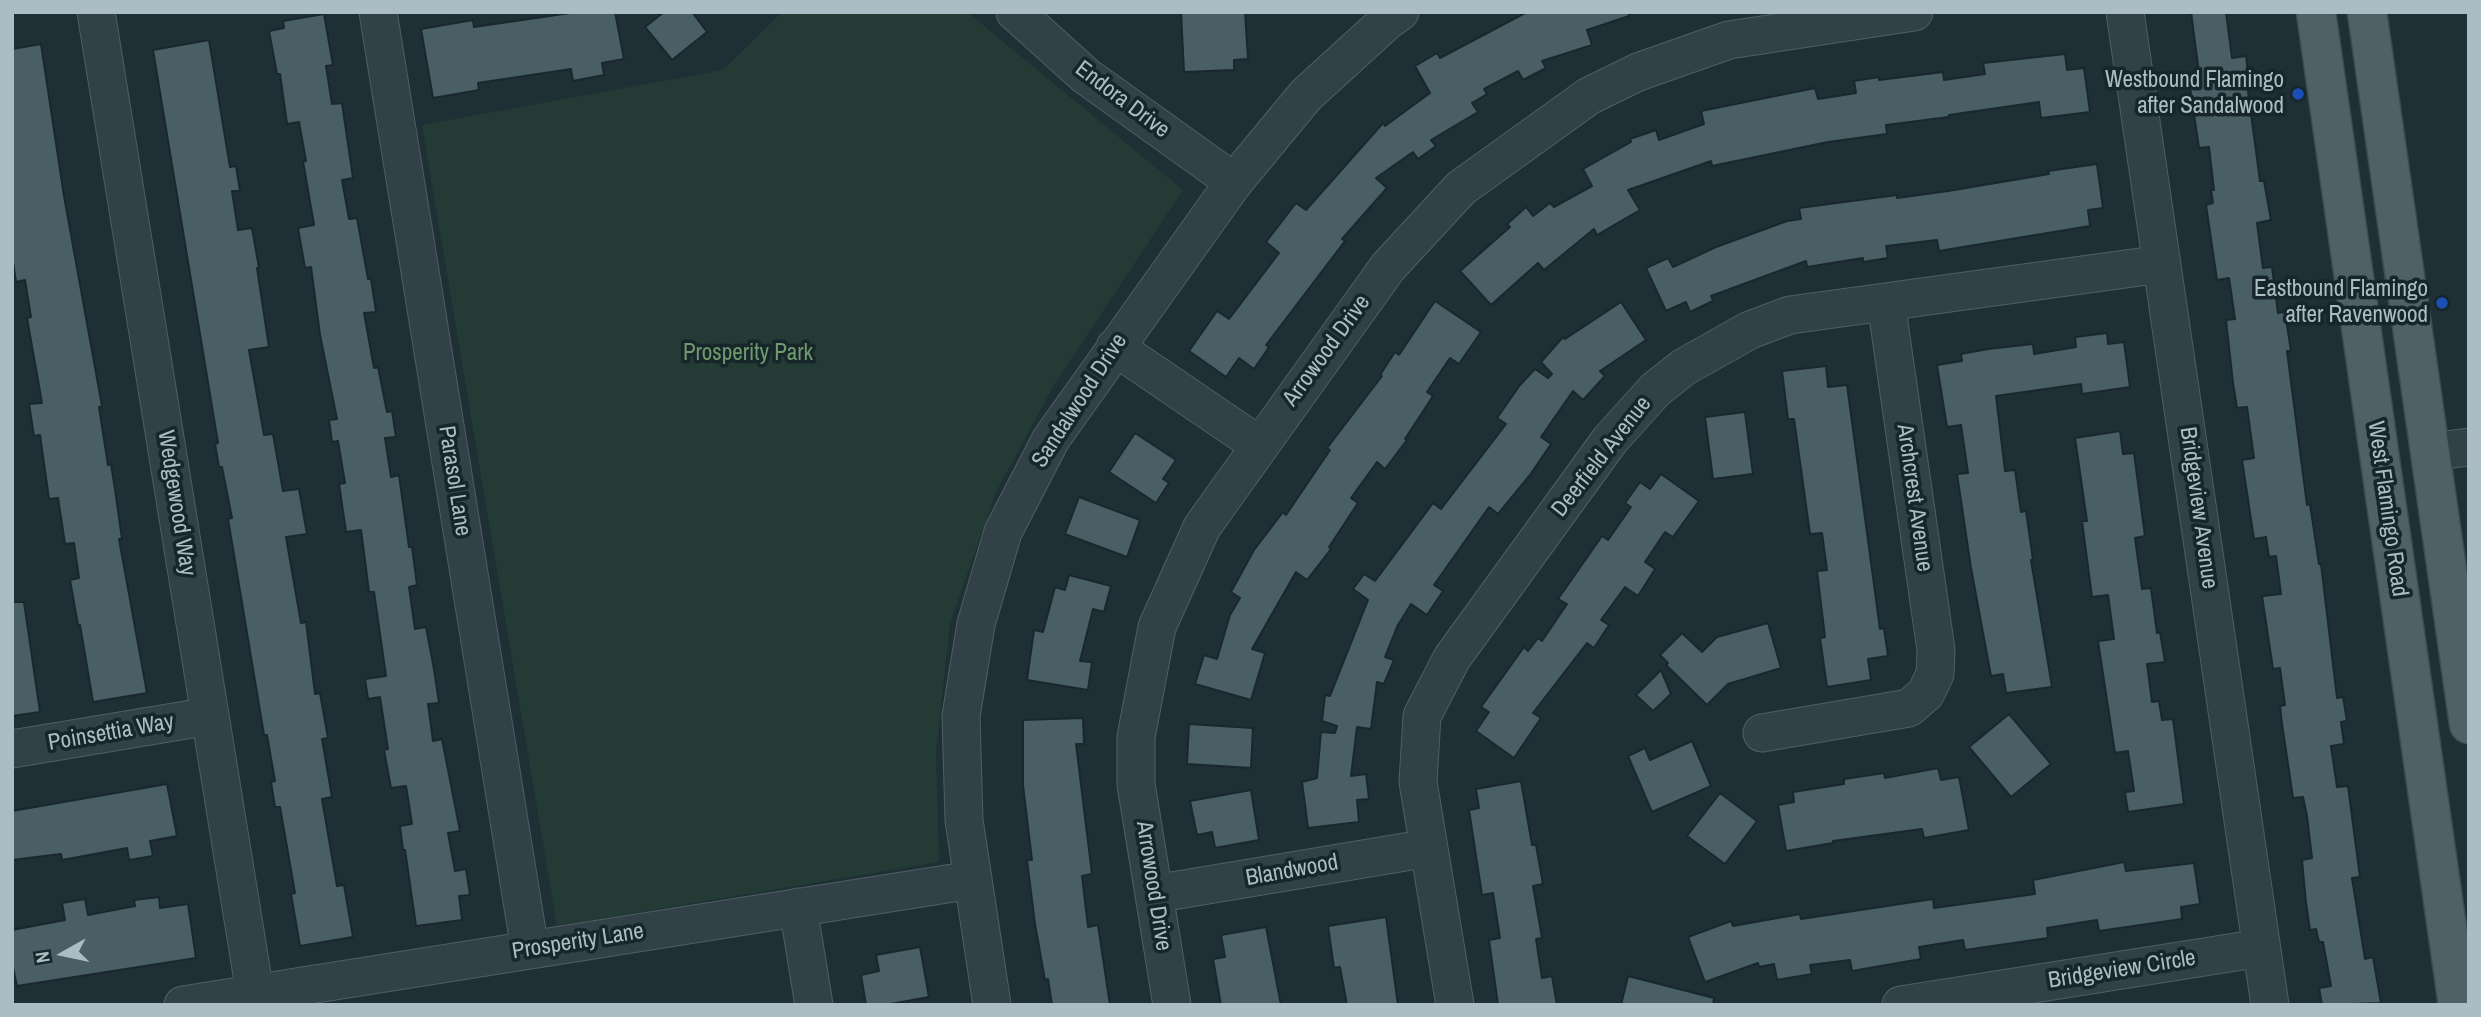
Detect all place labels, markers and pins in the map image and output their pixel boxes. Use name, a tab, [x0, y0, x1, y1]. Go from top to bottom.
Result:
place label: Westbound Flamingo after Sandalwood	[2105, 67, 2284, 121]
marker: Westbound Flamingo after Sandalwood	[2290, 86, 2306, 102]
place label: Eastbound Flamingo after Ravenwood	[2254, 276, 2428, 330]
marker: Eastbound Flamingo after Ravenwood	[2434, 295, 2450, 311]

